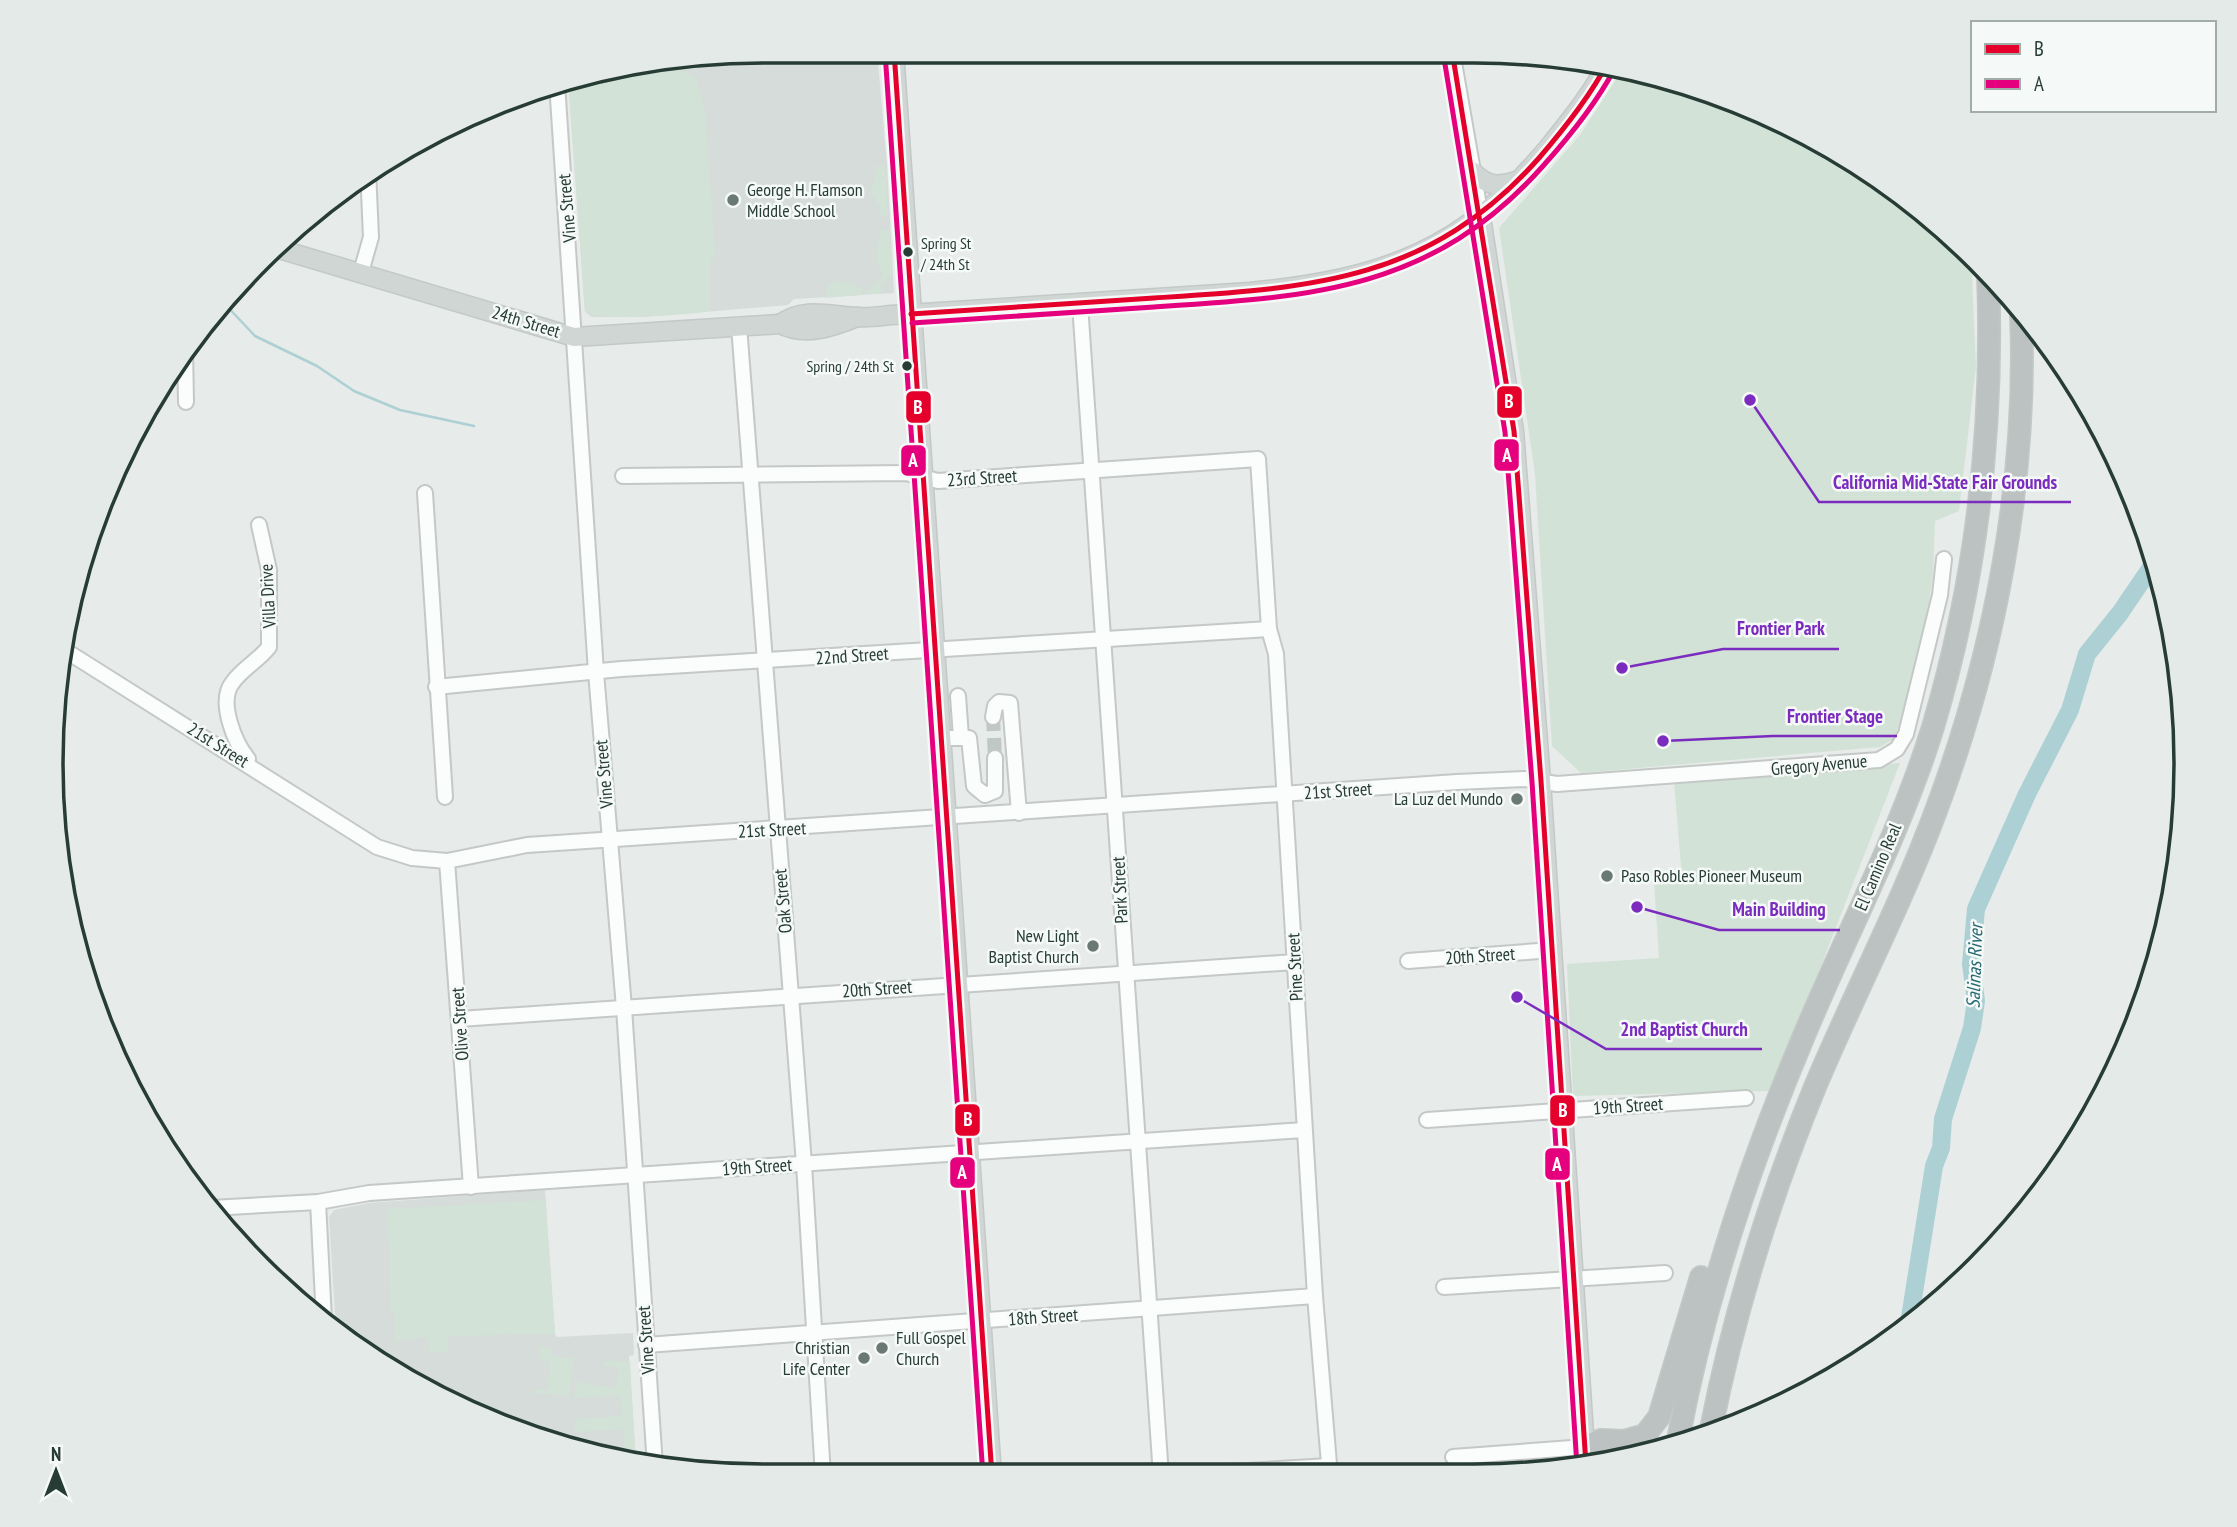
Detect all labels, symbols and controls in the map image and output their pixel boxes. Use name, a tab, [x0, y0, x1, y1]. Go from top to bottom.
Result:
legend	[1971, 21, 2216, 112]
text: B	[2034, 35, 2044, 62]
text: A	[2034, 70, 2044, 97]
street label: Vine Street	[552, 173, 581, 244]
place label: George H. Flamson Middle School	[747, 178, 863, 222]
marker: George H. Flamson Middle School	[725, 192, 741, 208]
place label: Spring St / 24th St	[920, 233, 972, 274]
marker: Spring St / 24th St	[901, 245, 915, 259]
street label: 24th Street	[489, 300, 563, 343]
place label: Spring / 24th St	[806, 356, 895, 376]
marker: Spring / 24th St	[900, 359, 914, 373]
line badge: B	[1496, 385, 1523, 419]
text: B	[1504, 389, 1514, 413]
line badge: B	[905, 390, 932, 424]
text: B	[913, 395, 923, 419]
line badge: A	[1493, 438, 1520, 472]
text: A	[1501, 443, 1512, 467]
line badge: A	[900, 444, 927, 477]
text: A	[907, 448, 918, 472]
callout: California Mid-State Fair Grounds	[1819, 462, 2071, 502]
street label: 23rd Street	[946, 464, 1018, 491]
text: California Mid-State Fair Grounds	[1833, 470, 2057, 494]
street label: Villa Drive	[254, 563, 281, 630]
callout: Frontier Park	[1723, 609, 1839, 649]
text: Frontier Park	[1737, 616, 1825, 640]
street label: 22nd Street	[815, 641, 889, 670]
callout: Frontier Stage	[1773, 696, 1897, 736]
text: Frontier Stage	[1787, 704, 1883, 728]
street label: 21st Street	[183, 717, 253, 772]
street label: Vine Street	[589, 739, 618, 810]
street label: Gregory Avenue	[1770, 749, 1868, 780]
street label: 21st Street	[1303, 777, 1373, 804]
place label: La Luz del Mundo	[1394, 787, 1503, 810]
marker: La Luz del Mundo	[1509, 791, 1525, 807]
street label: 21st Street	[737, 816, 807, 843]
street label: El Camino Real	[1849, 819, 1907, 914]
street label: Park Street	[1106, 856, 1133, 924]
place label: Paso Robles Pioneer Museum	[1621, 864, 1802, 887]
street label: Oak Street	[768, 868, 797, 934]
marker: Paso Robles Pioneer Museum	[1599, 868, 1615, 884]
callout: Main Building	[1719, 890, 1840, 930]
text: Main Building	[1732, 897, 1826, 921]
water label: Salinas River	[1961, 921, 1988, 1009]
place label: New Light Baptist Church	[989, 924, 1079, 968]
street label: Pine Street	[1281, 932, 1308, 1002]
marker: New Light Baptist Church	[1085, 938, 1101, 954]
street label: 20th Street	[1444, 942, 1516, 969]
street label: 20th Street	[841, 975, 913, 1002]
street label: Olive Street	[445, 987, 474, 1061]
callout: 2nd Baptist Church	[1606, 1009, 1762, 1049]
text: 2nd Baptist Church	[1620, 1017, 1748, 1041]
street label: 19th Street	[1592, 1092, 1664, 1119]
line badge: B	[1549, 1094, 1576, 1127]
text: B	[1558, 1098, 1568, 1122]
line badge: B	[954, 1103, 981, 1137]
text: B	[963, 1107, 973, 1131]
line badge: A	[1544, 1147, 1571, 1181]
text: A	[1551, 1152, 1562, 1176]
street label: 19th Street	[721, 1153, 793, 1180]
line badge: A	[949, 1156, 976, 1189]
text: A	[956, 1160, 967, 1184]
street label: 18th Street	[1007, 1303, 1079, 1330]
street label: Vine Street	[632, 1305, 659, 1376]
place label: Full Gospel Church	[896, 1326, 966, 1370]
place label: Christian Life Center	[783, 1336, 850, 1380]
marker: Full Gospel Church	[874, 1340, 890, 1356]
marker: Christian Life Center	[856, 1350, 872, 1366]
north arrow	[21, 1436, 91, 1506]
text: N	[51, 1442, 61, 1466]

